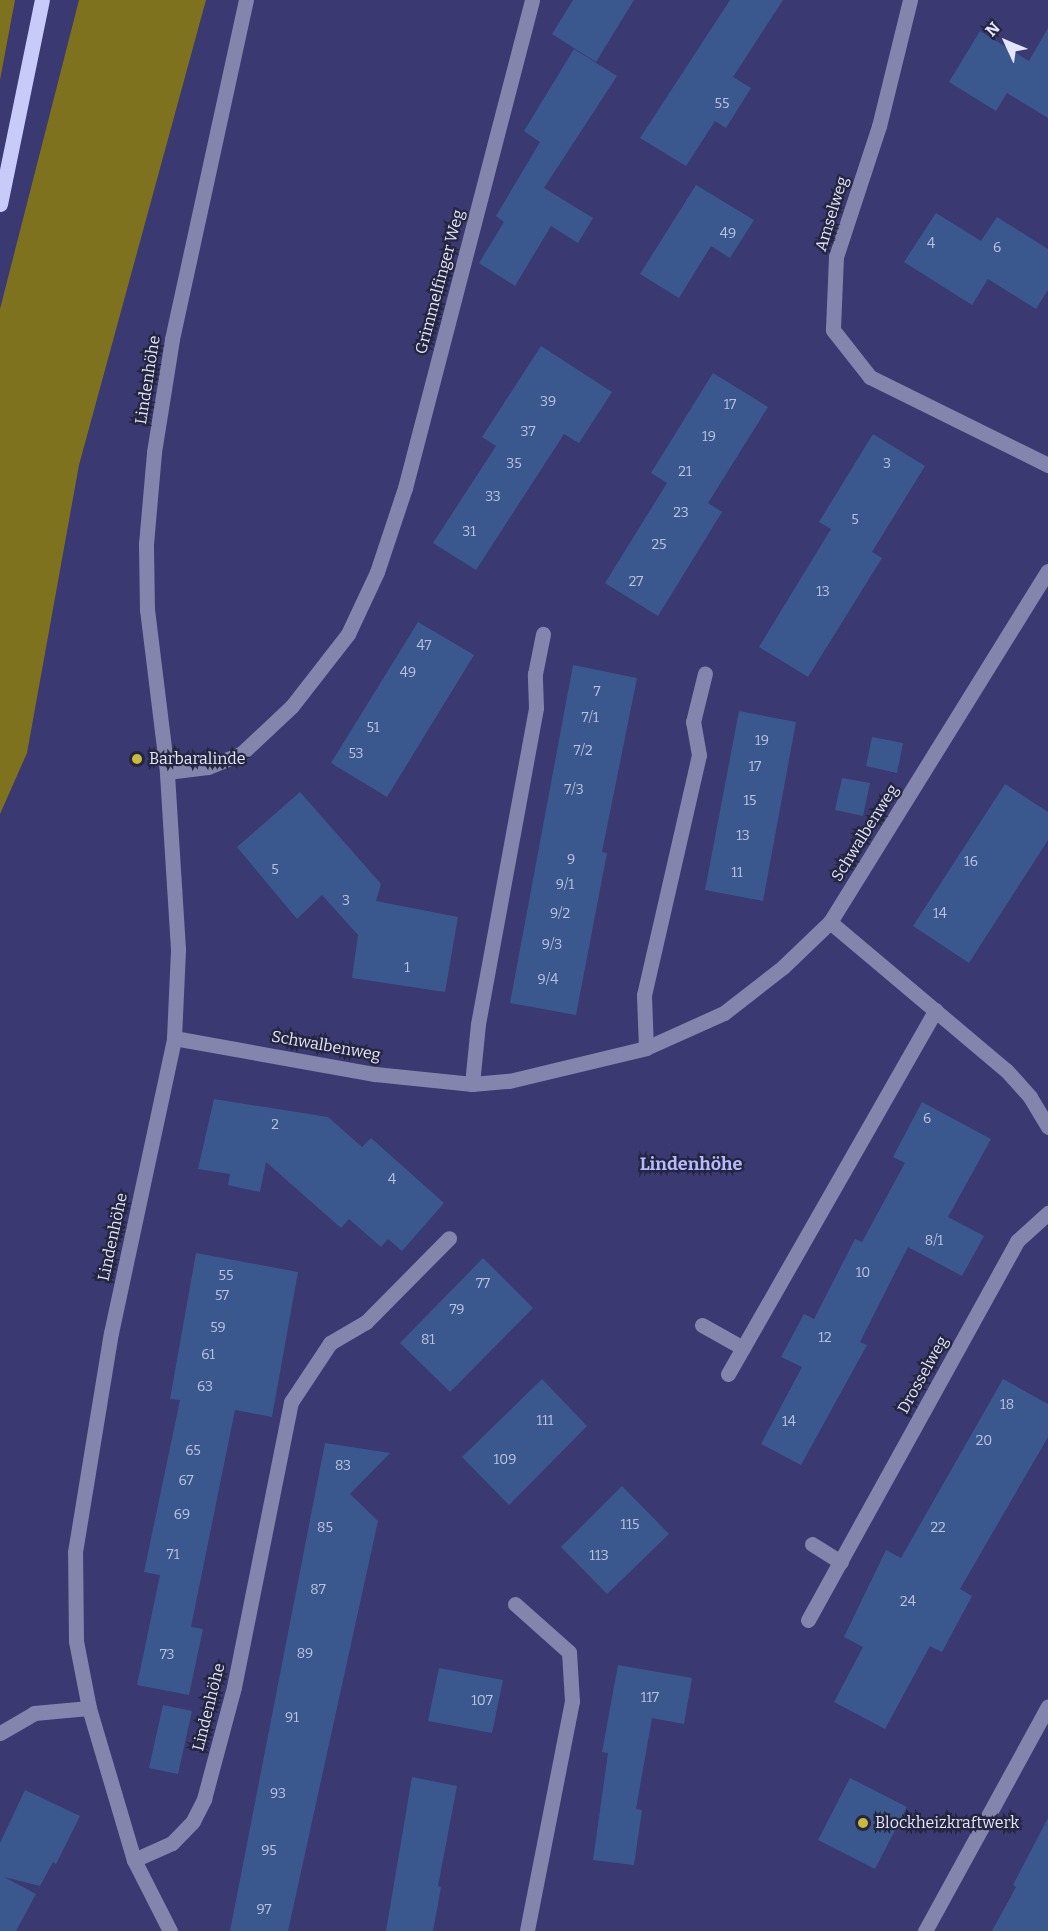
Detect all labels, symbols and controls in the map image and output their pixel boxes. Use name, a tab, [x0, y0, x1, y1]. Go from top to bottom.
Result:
north arrow	[976, 12, 1036, 72]
text: N	[982, 18, 1004, 40]
house number: 55	[715, 96, 729, 112]
street label: Amselweg	[812, 174, 852, 254]
street label: Grimmelfinger Weg	[411, 208, 469, 356]
house number: 49	[720, 226, 736, 242]
house number: 4	[927, 236, 935, 252]
house number: 6	[993, 240, 1001, 256]
street label: Lindenhöhe	[132, 334, 164, 426]
house number: 39	[540, 394, 556, 410]
house number: 17	[724, 397, 736, 413]
house number: 37	[520, 424, 536, 440]
house number: 19	[702, 429, 716, 445]
house number: 35	[506, 456, 522, 472]
house number: 3	[883, 456, 891, 472]
house number: 21	[678, 464, 692, 480]
house number: 33	[485, 489, 501, 505]
house number: 23	[673, 505, 689, 521]
house number: 5	[851, 512, 859, 528]
house number: 31	[462, 524, 476, 540]
house number: 25	[651, 537, 667, 553]
house number: 27	[629, 574, 643, 590]
house number: 13	[816, 584, 830, 600]
house number: 47	[416, 638, 432, 654]
house number: 49	[400, 665, 416, 681]
house number: 7	[593, 684, 601, 700]
house number: 7/1	[581, 710, 599, 726]
house number: 51	[367, 720, 379, 736]
house number: 19	[755, 733, 769, 749]
house number: 7/2	[573, 743, 593, 759]
house number: 53	[348, 746, 364, 762]
place label: Barbaralinde	[149, 749, 246, 769]
marker: Barbaralinde	[130, 752, 144, 766]
house number: 17	[749, 759, 761, 775]
street label: Schwalbenweg	[828, 781, 902, 885]
house number: 7/3	[564, 782, 584, 798]
house number: 15	[743, 793, 757, 809]
house number: 13	[736, 828, 750, 844]
house number: 9	[567, 852, 575, 868]
house number: 16	[964, 854, 978, 870]
house number: 5	[271, 862, 279, 878]
house number: 11	[731, 865, 743, 881]
house number: 9/1	[556, 877, 574, 893]
house number: 3	[342, 893, 350, 909]
house number: 9/2	[550, 906, 570, 922]
house number: 14	[933, 906, 947, 922]
house number: 9/3	[542, 937, 562, 953]
house number: 1	[404, 960, 410, 976]
house number: 9/4	[538, 972, 558, 988]
street label: Schwalbenweg	[270, 1027, 382, 1065]
house number: 6	[923, 1111, 931, 1127]
house number: 2	[271, 1117, 279, 1133]
district label: Lindenhöhe	[640, 1153, 742, 1175]
house number: 4	[388, 1172, 396, 1188]
street label: Lindenhöhe	[94, 1191, 132, 1283]
house number: 8/1	[925, 1233, 943, 1249]
house number: 10	[856, 1265, 870, 1281]
house number: 55	[219, 1268, 233, 1284]
house number: 77	[476, 1276, 490, 1292]
house number: 57	[215, 1288, 229, 1304]
house number: 79	[450, 1302, 464, 1318]
house number: 59	[210, 1320, 226, 1336]
house number: 12	[818, 1330, 832, 1346]
house number: 81	[421, 1332, 435, 1348]
street label: Drosselweg	[894, 1333, 952, 1417]
house number: 61	[201, 1347, 215, 1363]
house number: 63	[197, 1379, 213, 1395]
house number: 18	[1000, 1397, 1014, 1413]
house number: 111	[536, 1413, 554, 1429]
house number: 14	[782, 1414, 796, 1430]
house number: 20	[976, 1433, 992, 1449]
house number: 65	[185, 1443, 201, 1459]
house number: 109	[494, 1452, 516, 1468]
house number: 83	[335, 1458, 351, 1474]
house number: 67	[178, 1473, 194, 1489]
house number: 69	[174, 1507, 190, 1523]
house number: 115	[621, 1517, 639, 1533]
house number: 85	[317, 1520, 333, 1536]
house number: 22	[930, 1520, 946, 1536]
house number: 71	[167, 1547, 179, 1563]
house number: 113	[589, 1548, 609, 1564]
house number: 87	[310, 1582, 326, 1598]
house number: 24	[900, 1594, 916, 1610]
house number: 89	[297, 1646, 313, 1662]
house number: 73	[160, 1647, 174, 1663]
street label: Lindenhöhe	[189, 1661, 229, 1753]
house number: 117	[641, 1690, 659, 1706]
house number: 107	[471, 1693, 493, 1709]
house number: 91	[285, 1710, 299, 1726]
house number: 93	[270, 1786, 286, 1802]
place label: Blockheizkraftwerk	[875, 1813, 1019, 1833]
marker: Blockheizkraftwerk	[856, 1816, 870, 1830]
house number: 95	[261, 1843, 277, 1859]
house number: 97	[256, 1902, 272, 1918]

